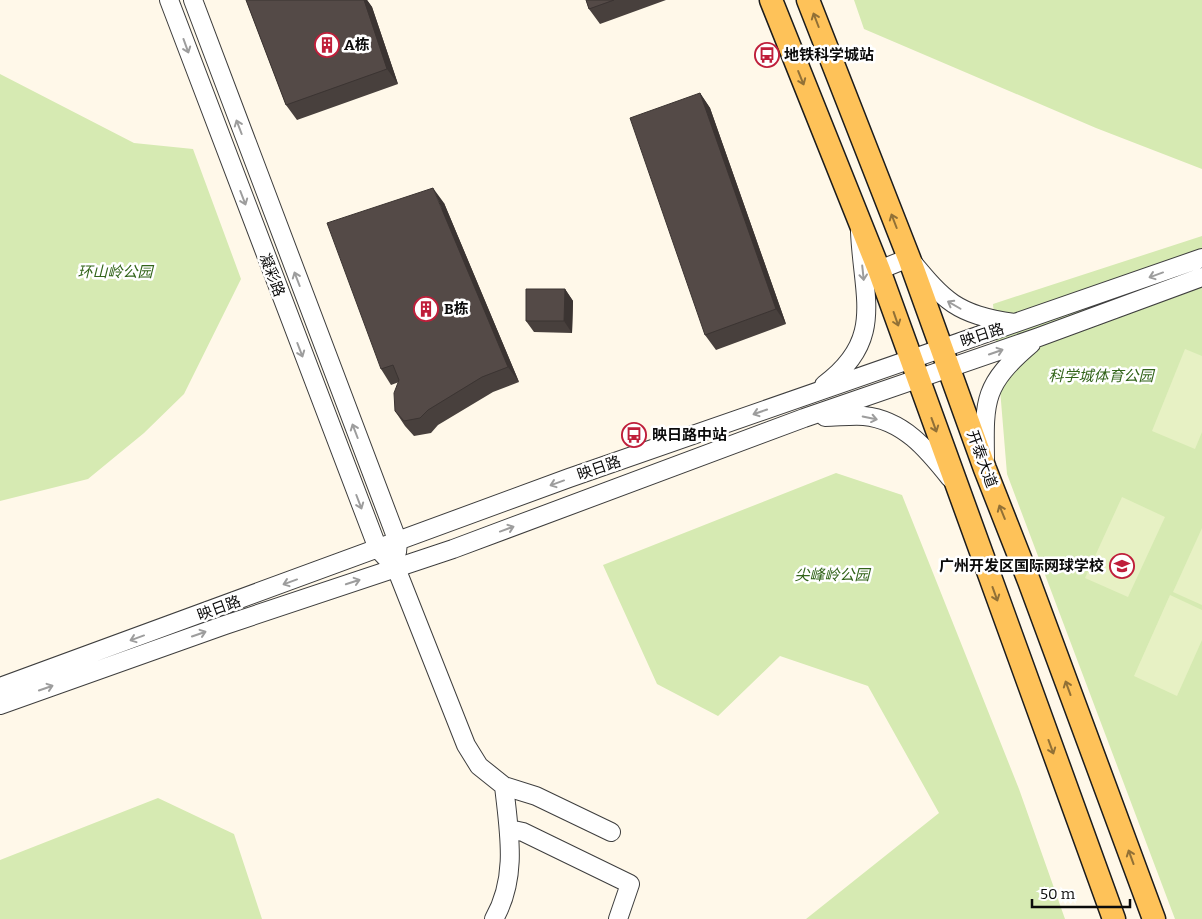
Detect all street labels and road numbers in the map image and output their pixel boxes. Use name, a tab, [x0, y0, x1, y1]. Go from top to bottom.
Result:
street label: 凝彩路	[256, 251, 288, 299]
street label: 映日路	[958, 319, 1006, 351]
street label: 开泰大道	[963, 428, 1001, 490]
street label: 映日路	[575, 452, 623, 484]
street label: 映日路	[195, 592, 243, 624]

